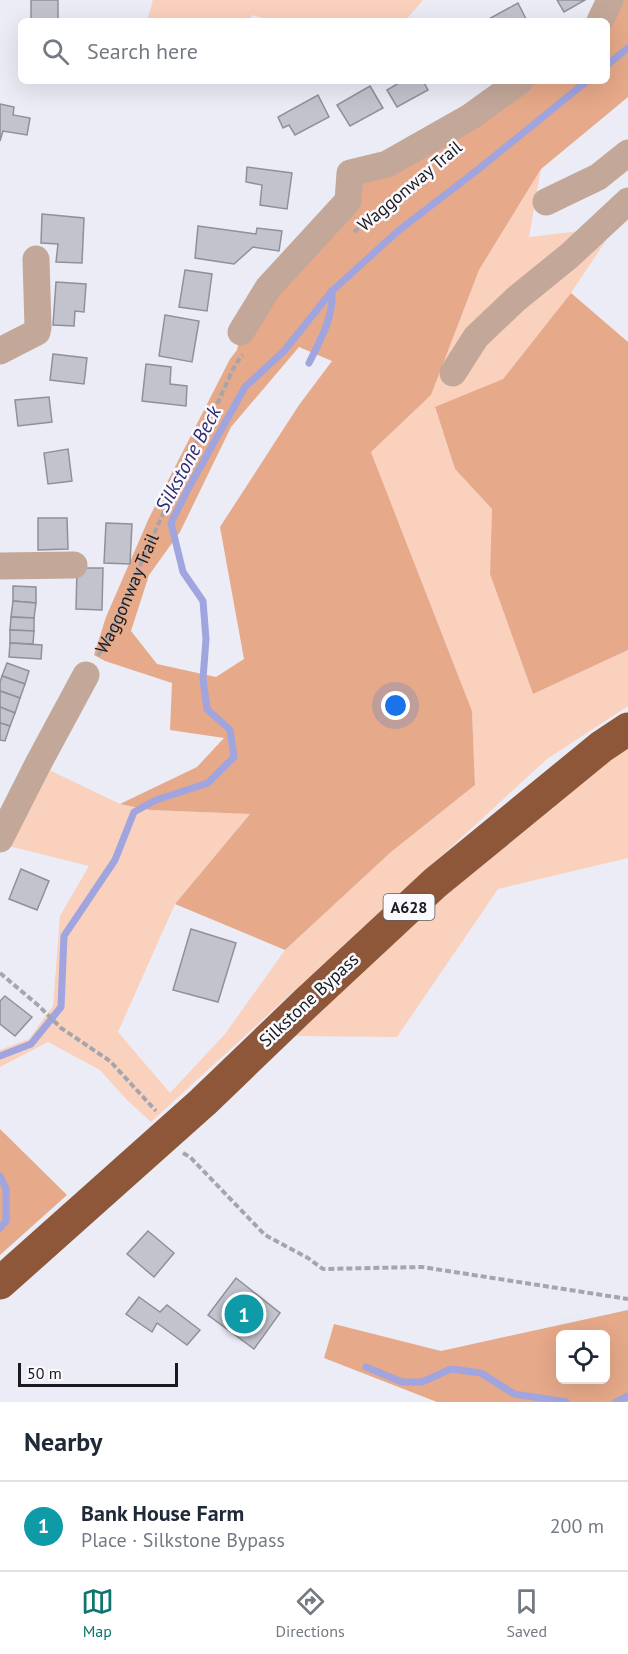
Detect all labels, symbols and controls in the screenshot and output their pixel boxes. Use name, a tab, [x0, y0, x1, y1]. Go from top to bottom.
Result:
search box	[18, 18, 610, 84]
icon: search	[39, 35, 72, 68]
text: Search here	[87, 37, 198, 65]
street label: Waggonway Trail	[353, 135, 467, 236]
water label: Silkstone Beck	[149, 401, 227, 517]
street label: Waggonway Trail	[90, 529, 164, 658]
your location	[381, 691, 410, 720]
road number: A628	[384, 894, 434, 920]
street label: Silkstone Bypass	[254, 948, 363, 1052]
pin: 1	[224, 1292, 264, 1336]
map controls	[556, 1330, 610, 1384]
button: locate	[556, 1330, 610, 1384]
scale bar	[18, 1360, 178, 1388]
text: 50 m	[27, 1363, 62, 1383]
text: Nearby	[24, 1425, 102, 1458]
text: Bank House Farm	[81, 1499, 244, 1527]
text: 1	[38, 1513, 49, 1539]
text: 200 m	[550, 1513, 604, 1539]
text: Place · Silkstone Bypass	[81, 1527, 285, 1553]
tab: Map	[81, 1585, 114, 1641]
tab: Directions	[276, 1585, 345, 1641]
tab: Saved	[506, 1585, 547, 1641]

